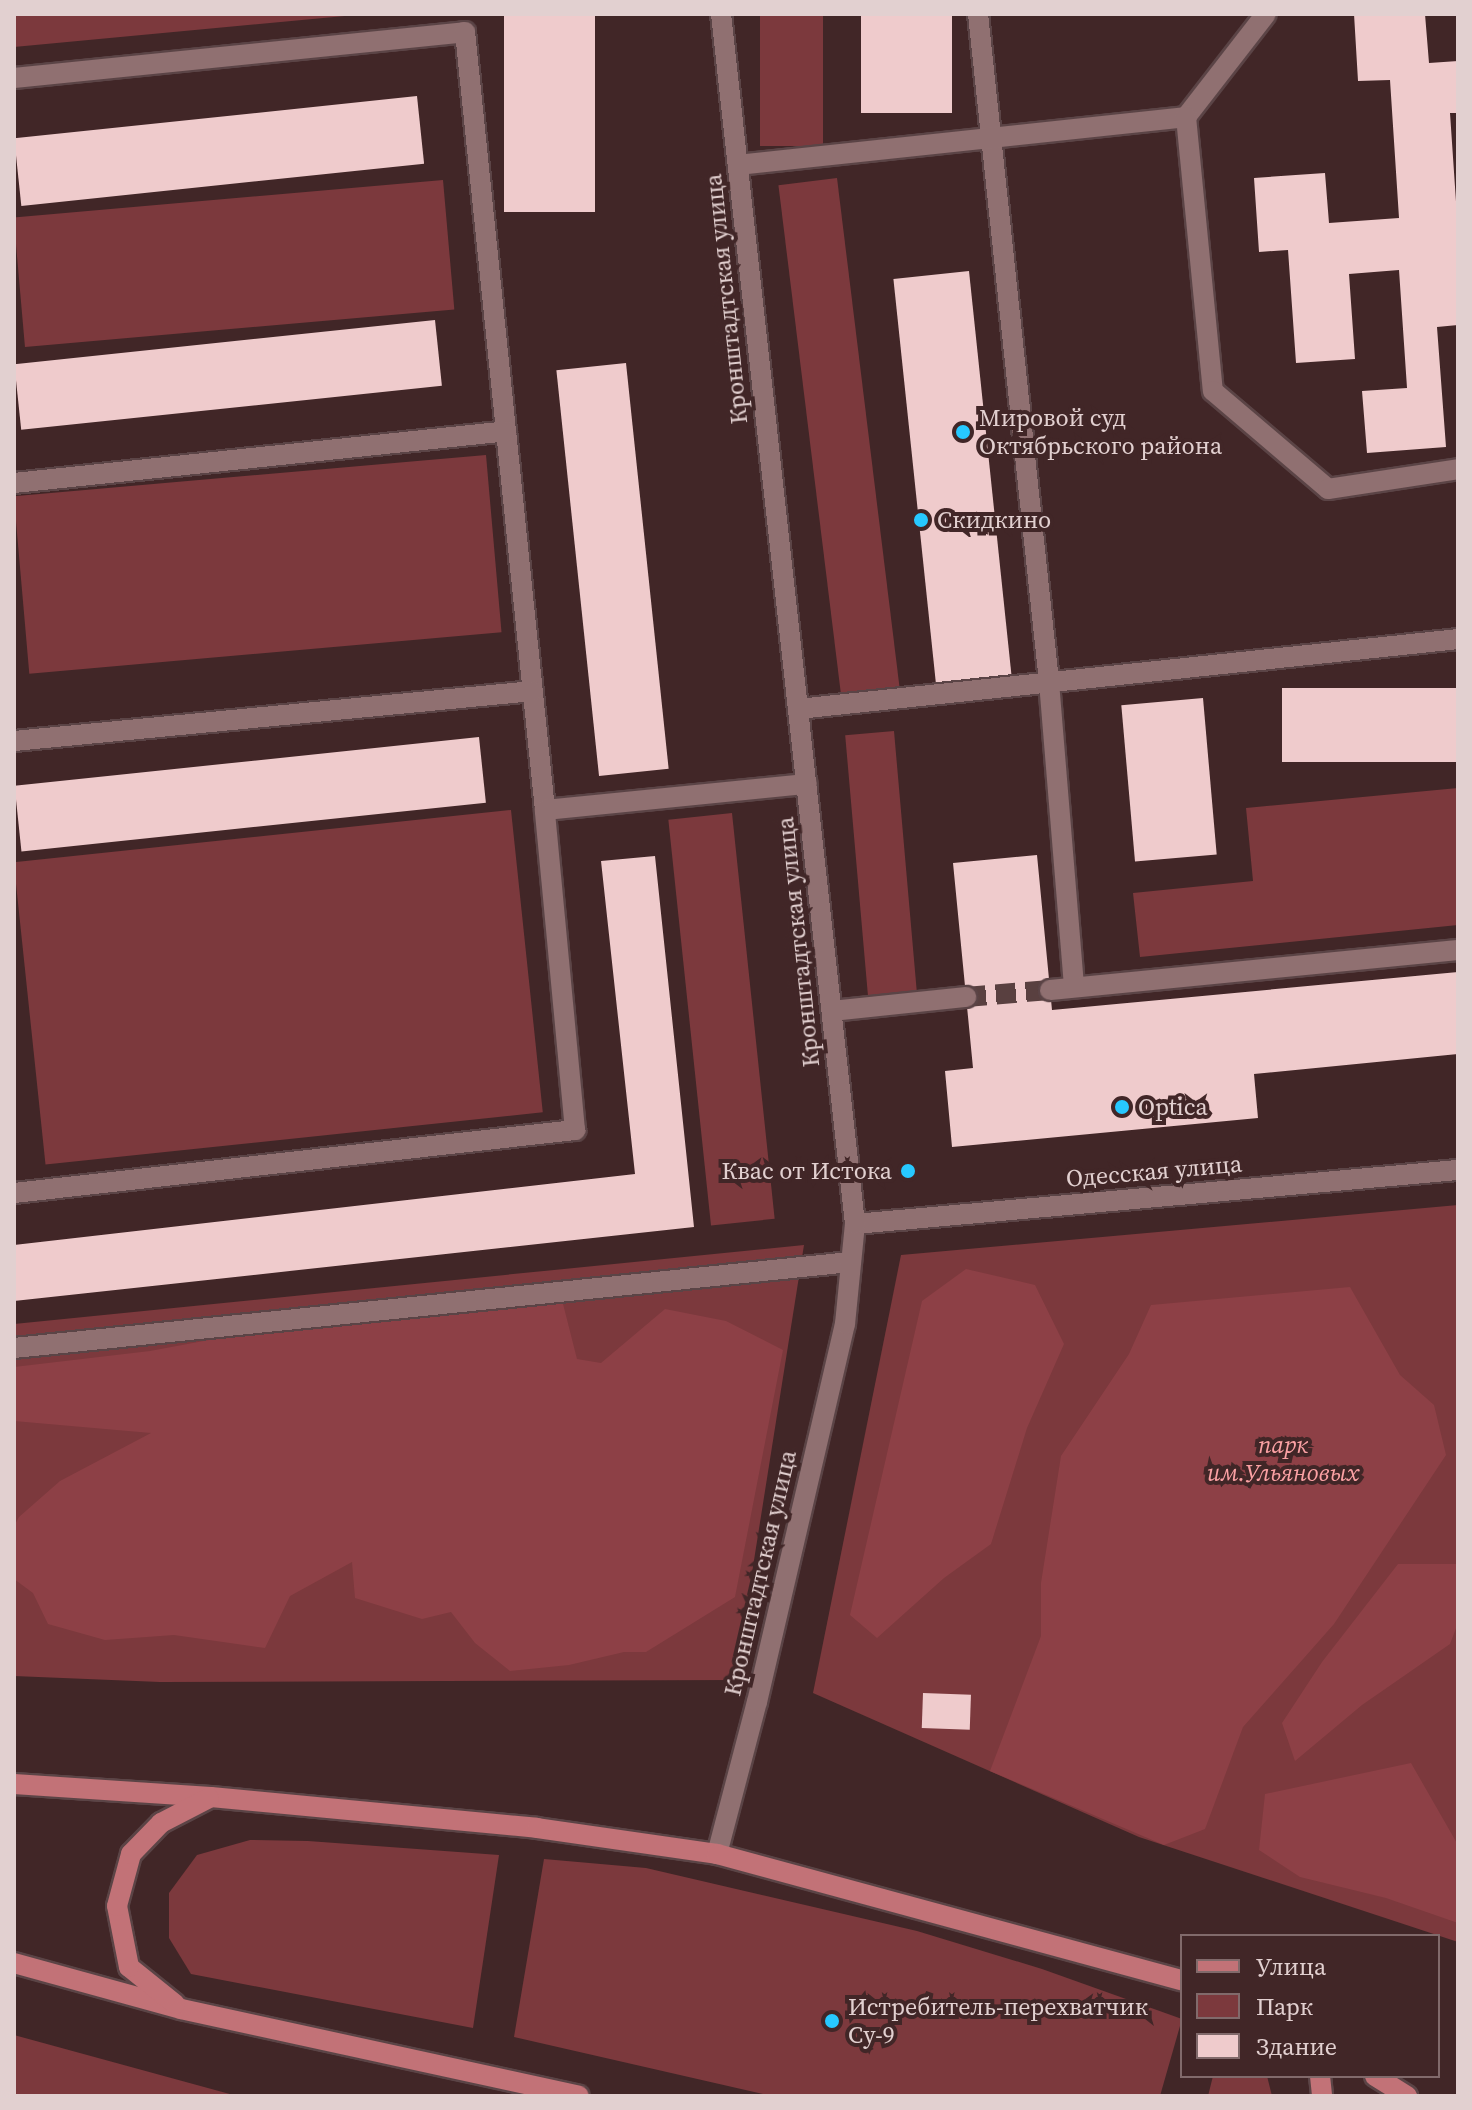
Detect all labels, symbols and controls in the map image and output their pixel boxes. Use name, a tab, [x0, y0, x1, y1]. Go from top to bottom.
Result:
street label: Кронштадтская улица	[699, 173, 753, 425]
place label: Мировой суд Октябрьского района	[979, 404, 1222, 460]
marker: Мировой суд Октябрьского района	[954, 423, 972, 441]
place label: Скидкино	[937, 506, 1051, 534]
marker: Скидкино	[912, 511, 930, 529]
street label: Кронштадтская улица	[771, 816, 825, 1068]
place label: Optica	[1138, 1093, 1208, 1121]
marker: Optica	[1113, 1098, 1131, 1116]
street label: Одесская улица	[1065, 1149, 1243, 1193]
place label: Квас от Истока	[722, 1157, 892, 1185]
marker: Квас от Истока	[899, 1162, 917, 1180]
park label: парк им.Ульяновых	[1207, 1431, 1359, 1487]
street label: Кронштадтская улица	[718, 1447, 802, 1699]
legend	[1180, 1934, 1440, 2078]
text: Улица	[1256, 1950, 1326, 1983]
text: Парк	[1256, 1990, 1313, 2023]
place label: Истребитель-перехватчик Су-9	[848, 1993, 1148, 2049]
marker: Истребитель-перехватчик Су-9	[823, 2012, 841, 2030]
text: Здание	[1256, 2030, 1337, 2063]

